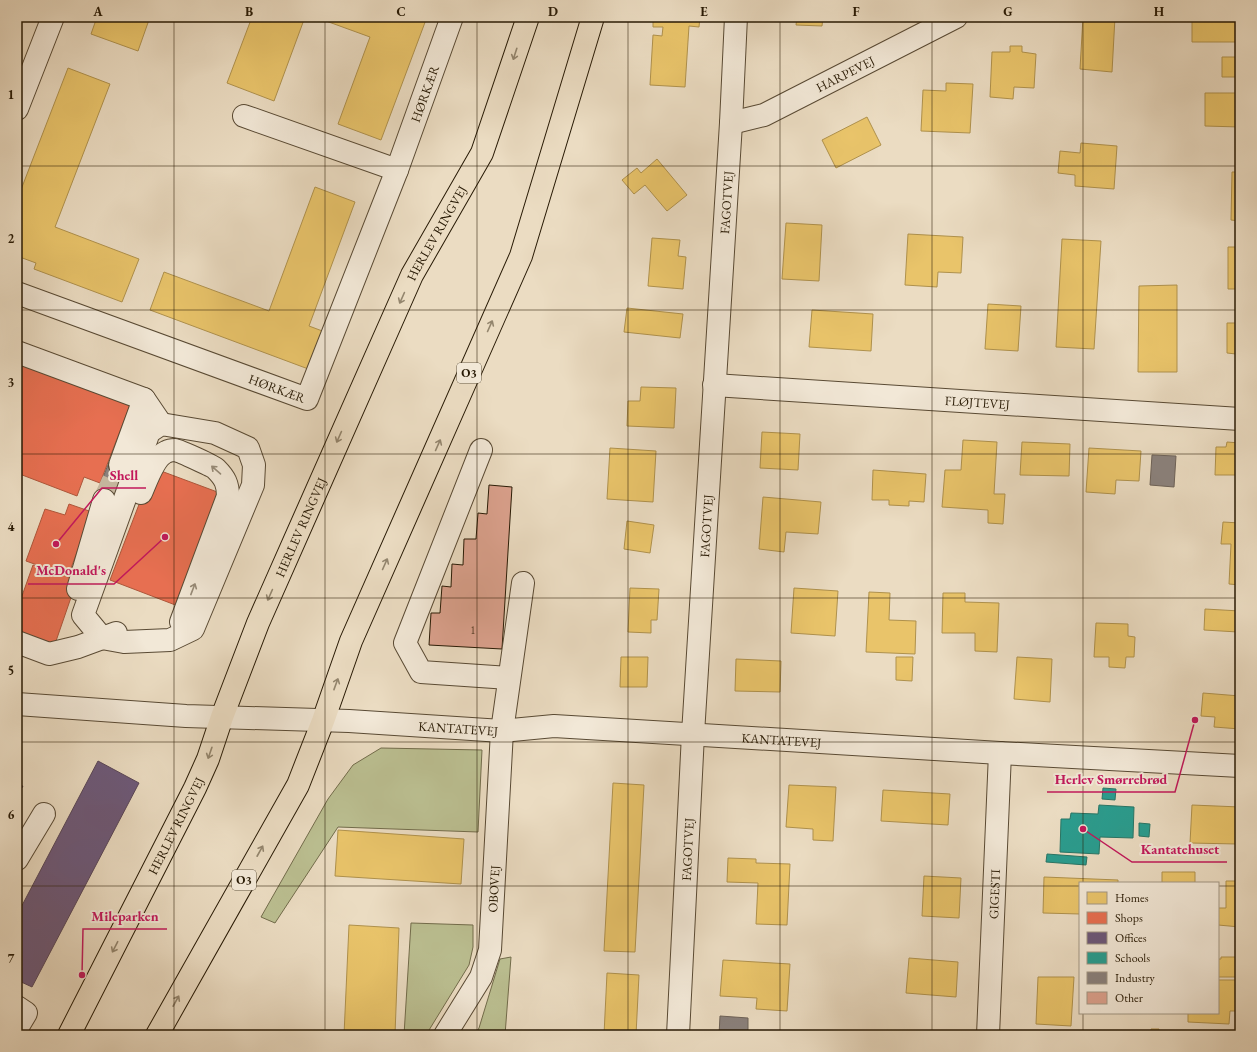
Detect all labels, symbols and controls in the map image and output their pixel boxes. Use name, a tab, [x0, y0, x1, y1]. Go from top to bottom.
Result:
text: A	[92, 3, 103, 20]
text: B	[245, 3, 253, 20]
text: C	[396, 3, 406, 20]
text: D	[548, 3, 558, 20]
text: E	[700, 3, 708, 20]
text: F	[852, 3, 860, 20]
text: G	[1003, 3, 1013, 20]
text: H	[1154, 3, 1165, 20]
one-way arrow	[511, 47, 518, 60]
street label: HARPEVEJ	[813, 52, 877, 96]
street label: HØRKÆR	[406, 62, 443, 124]
text: 1	[8, 86, 15, 103]
street label: FAGOTVEJ	[716, 170, 737, 234]
street label: HERLEV RINGVEJ	[402, 182, 470, 283]
text: 2	[8, 230, 15, 247]
one-way arrow	[397, 291, 405, 303]
one-way arrow	[487, 320, 494, 332]
road number: O3	[457, 363, 481, 383]
street label: HØRKÆR	[246, 370, 309, 407]
text: 3	[8, 374, 15, 391]
street label: FLØJTEVEJ	[944, 391, 1011, 413]
one-way arrow	[335, 431, 342, 443]
one-way arrow	[435, 439, 442, 451]
callout: Shell	[102, 462, 146, 488]
text: Shell	[110, 466, 138, 484]
one-way arrow	[211, 466, 221, 475]
street label: HERLEV RINGVEJ	[271, 474, 330, 580]
street label: FAGOTVEJ	[696, 494, 716, 558]
text: 4	[8, 518, 15, 535]
callout: McDonald's	[28, 558, 114, 584]
one-way arrow	[382, 558, 390, 570]
text: McDonald's	[36, 561, 106, 579]
one-way arrow	[189, 584, 197, 596]
one-way arrow	[266, 588, 273, 600]
house number: 1	[470, 623, 476, 637]
text: 5	[8, 662, 14, 679]
one-way arrow	[333, 677, 340, 690]
street label: KANTATEVEJ	[418, 717, 499, 739]
street label: KANTATEVEJ	[741, 729, 822, 751]
one-way arrow	[206, 746, 213, 759]
callout: Herlev Smørrebrød	[1047, 766, 1175, 792]
text: Herlev Smørrebrød	[1055, 770, 1168, 788]
street label: HERLEV RINGVEJ	[144, 774, 207, 877]
text: 6	[8, 806, 15, 823]
street label: FAGOTVEJ	[677, 817, 697, 881]
callout: Kantatehuset	[1132, 836, 1227, 862]
text: Kantatehuset	[1141, 840, 1220, 858]
one-way arrow	[257, 845, 265, 857]
street label: OBOVEJ	[484, 865, 503, 913]
street label: GIGESTI	[984, 868, 1004, 919]
road number: O3	[232, 870, 256, 890]
legend	[1079, 882, 1219, 1014]
text: Homes	[1115, 890, 1149, 906]
callout: Mileparken	[83, 903, 167, 929]
text: Mileparken	[91, 907, 159, 925]
text: Shops	[1115, 910, 1143, 926]
text: Offices	[1115, 930, 1147, 946]
one-way arrow	[110, 941, 118, 953]
text: 7	[8, 950, 15, 967]
text: Schools	[1115, 950, 1150, 966]
text: Industry	[1115, 970, 1155, 986]
text: Other	[1115, 990, 1143, 1006]
one-way arrow	[173, 995, 180, 1007]

